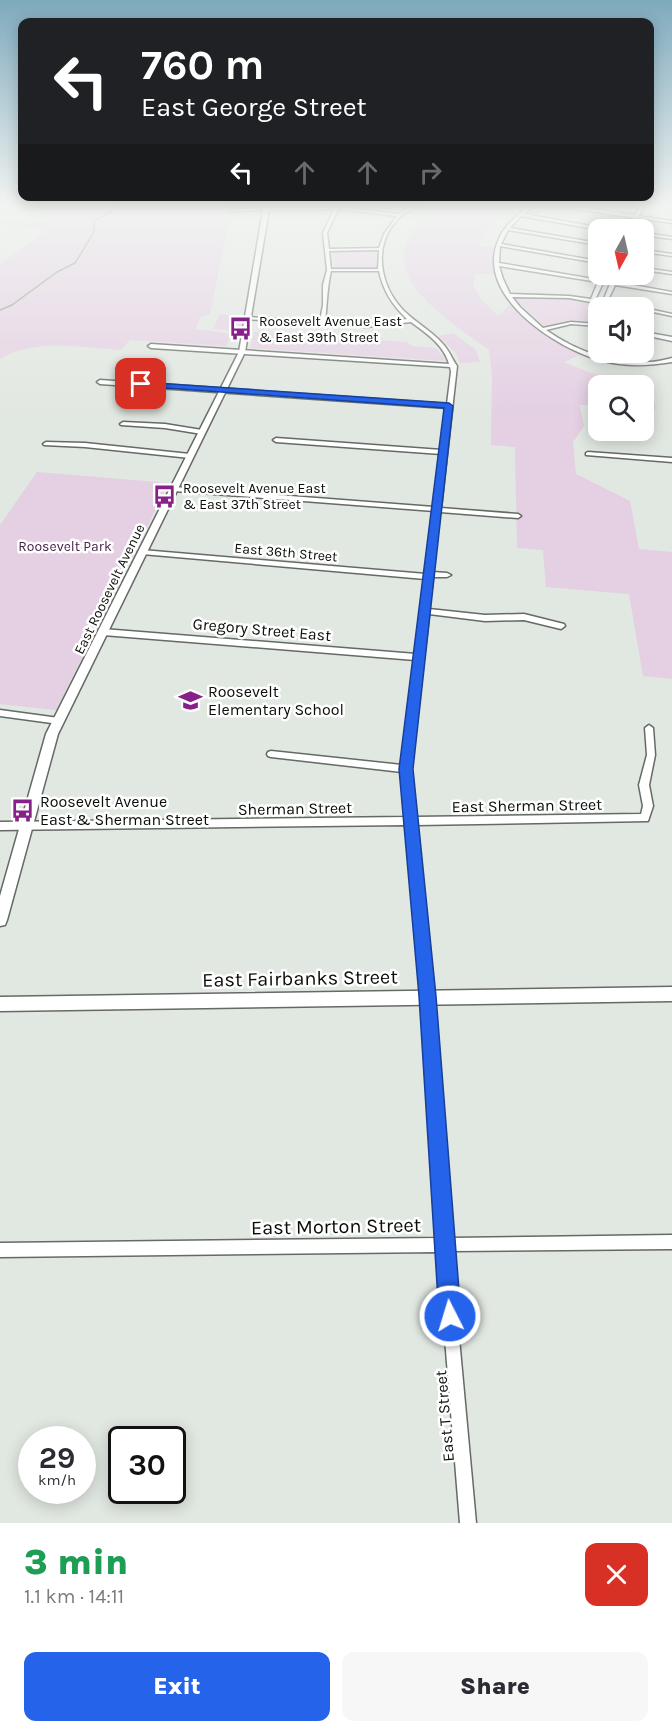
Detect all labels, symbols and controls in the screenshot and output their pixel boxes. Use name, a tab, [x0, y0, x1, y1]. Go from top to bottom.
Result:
text: 760 m	[141, 40, 264, 90]
icon: left	[42, 42, 120, 120]
text: East George Street	[141, 91, 367, 123]
icon: left	[225, 156, 258, 189]
icon: ahead	[288, 156, 321, 189]
icon: ahead	[351, 156, 384, 189]
icon: right	[414, 156, 447, 189]
north arrow	[588, 219, 654, 285]
map controls	[588, 219, 654, 441]
button: sound	[588, 297, 654, 363]
place label: Roosevelt Avenue East & East 39th Street	[259, 313, 402, 346]
bus stop icon: Roosevelt Avenue East & East 39th Street	[228, 316, 254, 342]
pin	[115, 358, 166, 409]
icon: arrive	[124, 367, 157, 400]
button: search	[588, 375, 654, 441]
place label: Roosevelt Avenue East & East 37th Street	[183, 480, 326, 513]
bus stop icon: Roosevelt Avenue East & East 37th Street	[152, 483, 178, 509]
street label: East Roosevelt Avenue	[71, 521, 148, 657]
park label: Roosevelt Park	[18, 538, 112, 555]
street label: East 36th Street	[234, 540, 338, 565]
street label: Gregory Street East	[192, 614, 332, 645]
place label: Roosevelt Elementary School	[208, 682, 344, 719]
school or university icon: Roosevelt Elementary School	[177, 687, 203, 713]
place label: Roosevelt Avenue East & Sherman Street	[40, 792, 209, 829]
street label: East Sherman Street	[452, 795, 602, 816]
bus stop icon: Roosevelt Avenue East & Sherman Street	[9, 797, 35, 823]
street label: Sherman Street	[238, 798, 352, 819]
street label: East Fairbanks Street	[202, 965, 398, 992]
street label: East Morton Street	[251, 1214, 422, 1239]
position arrow	[418, 1284, 482, 1348]
street label: East T Street	[431, 1369, 458, 1462]
speed limit sign: 30	[108, 1426, 186, 1504]
text: 29	[39, 1440, 75, 1476]
text: km/h	[38, 1471, 76, 1489]
text: 3 min	[24, 1541, 128, 1583]
button: close	[585, 1543, 648, 1606]
text: 1.1 km · 14:11	[24, 1585, 124, 1608]
button: Exit	[24, 1652, 330, 1721]
button: Share	[342, 1652, 648, 1721]

